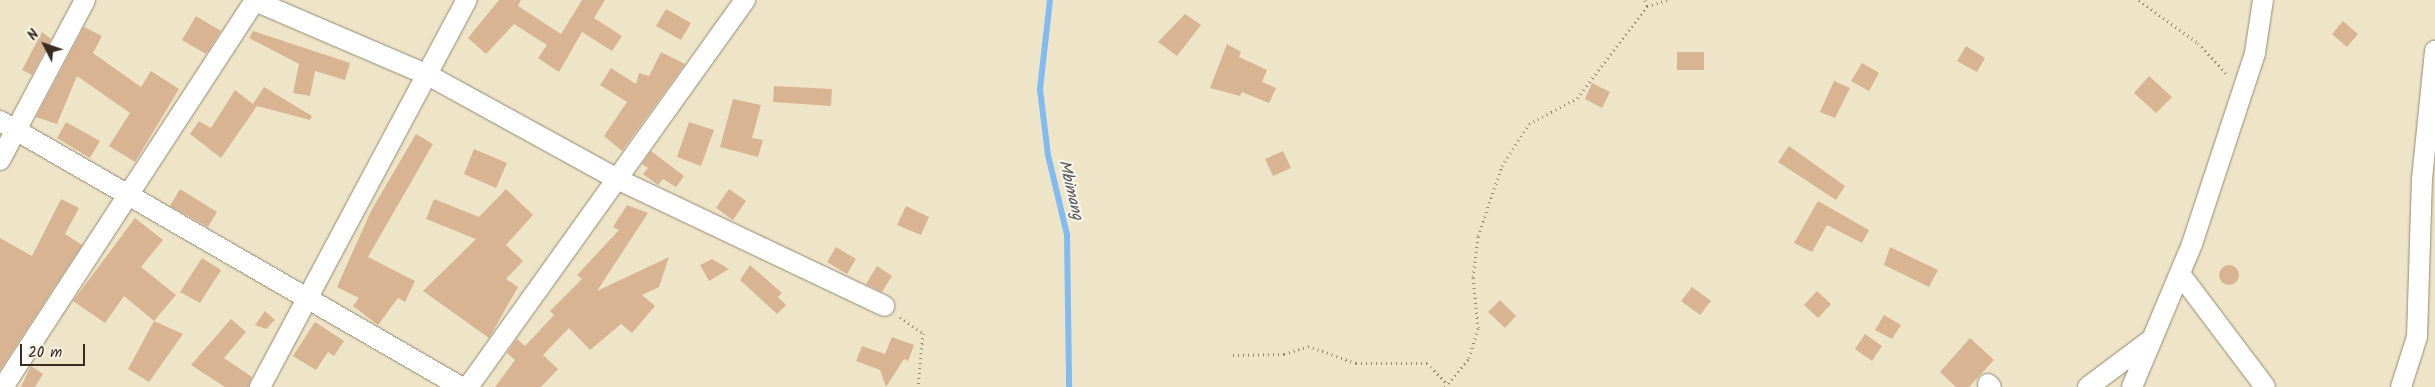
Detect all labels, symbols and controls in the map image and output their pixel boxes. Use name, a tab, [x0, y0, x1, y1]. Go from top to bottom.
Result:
north arrow	[20, 20, 70, 70]
text: N	[22, 25, 45, 46]
water label: Mbimang	[1053, 158, 1087, 222]
scale bar	[22, 334, 88, 366]
text: 20 m	[28, 341, 62, 365]

